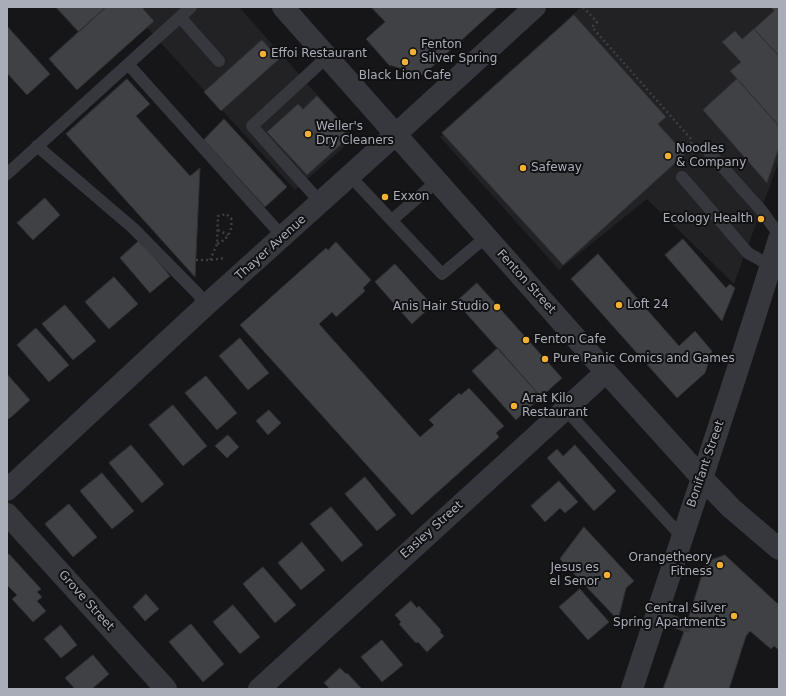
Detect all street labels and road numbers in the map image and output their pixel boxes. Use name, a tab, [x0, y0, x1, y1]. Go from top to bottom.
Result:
street label: Thayer Avenue	[233, 213, 309, 283]
street label: Fenton Street	[493, 247, 559, 317]
street label: Bonifant Street	[684, 419, 728, 509]
street label: Easley Street	[398, 498, 466, 562]
street label: Grove Street	[55, 568, 117, 634]

